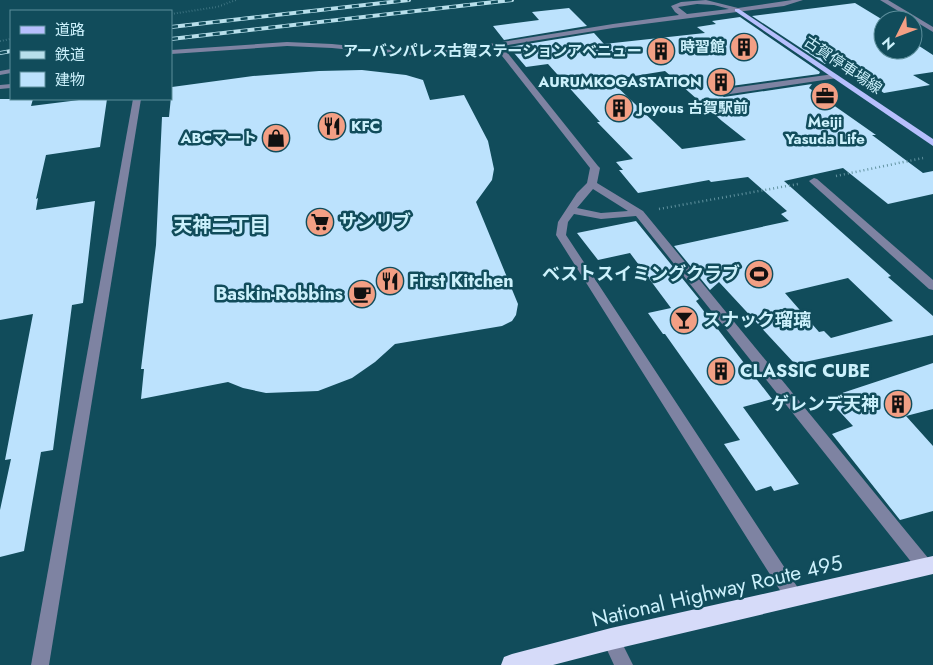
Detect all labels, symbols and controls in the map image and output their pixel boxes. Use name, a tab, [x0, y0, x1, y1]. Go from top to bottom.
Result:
legend	[10, 10, 172, 100]
north arrow	[873, 10, 923, 60]
text: 道路	[55, 19, 85, 41]
street label: 古賀停車場線	[800, 31, 886, 99]
building icon: 時習館	[729, 32, 759, 62]
text: N	[877, 33, 899, 55]
building icon: アーバンパレス古賀ステーションアベニュー	[646, 36, 676, 66]
place label: 時習館	[680, 36, 725, 58]
place label: アーバンパレス古賀ステーションアベニュー	[343, 40, 642, 62]
text: 鉄道	[55, 44, 85, 66]
building icon: AURUMKOGASTATION	[706, 67, 736, 97]
text: 建物	[55, 69, 85, 91]
place label: AURUMKOGASTATION	[537, 71, 702, 93]
office icon: Meiji Yasuda Life	[810, 81, 840, 111]
building icon: Joyous 古賀駅前	[604, 93, 634, 123]
place label: Joyous 古賀駅前	[635, 97, 748, 119]
restaurant icon: KFC	[317, 111, 347, 141]
place label: Meiji Yasuda Life	[784, 111, 865, 150]
place label: KFC	[351, 115, 380, 137]
shop icon: ABCマート	[261, 123, 291, 153]
place label: ABCマート	[179, 127, 257, 149]
supermarket icon: サンリブ	[305, 207, 335, 237]
place label: サンリブ	[339, 209, 411, 235]
district label: 天神二丁目	[173, 212, 269, 239]
sports icon: ベストスイミングクラブ	[744, 259, 774, 289]
place label: ベストスイミングクラブ	[542, 261, 740, 287]
restaurant icon: First Kitchen	[375, 266, 405, 296]
place label: First Kitchen	[409, 268, 514, 294]
cafe icon: Baskin-Robbins	[347, 279, 377, 309]
place label: Baskin-Robbins	[215, 281, 343, 307]
bar icon: スナック瑠璃	[669, 305, 699, 335]
place label: スナック瑠璃	[703, 307, 811, 333]
building icon: CLASSIC CUBE	[706, 356, 736, 386]
place label: CLASSIC CUBE	[740, 358, 870, 384]
building icon: ゲレンデ天神	[883, 389, 913, 419]
place label: ゲレンデ天神	[771, 391, 879, 417]
street label: National Highway Route 495	[589, 548, 845, 634]

